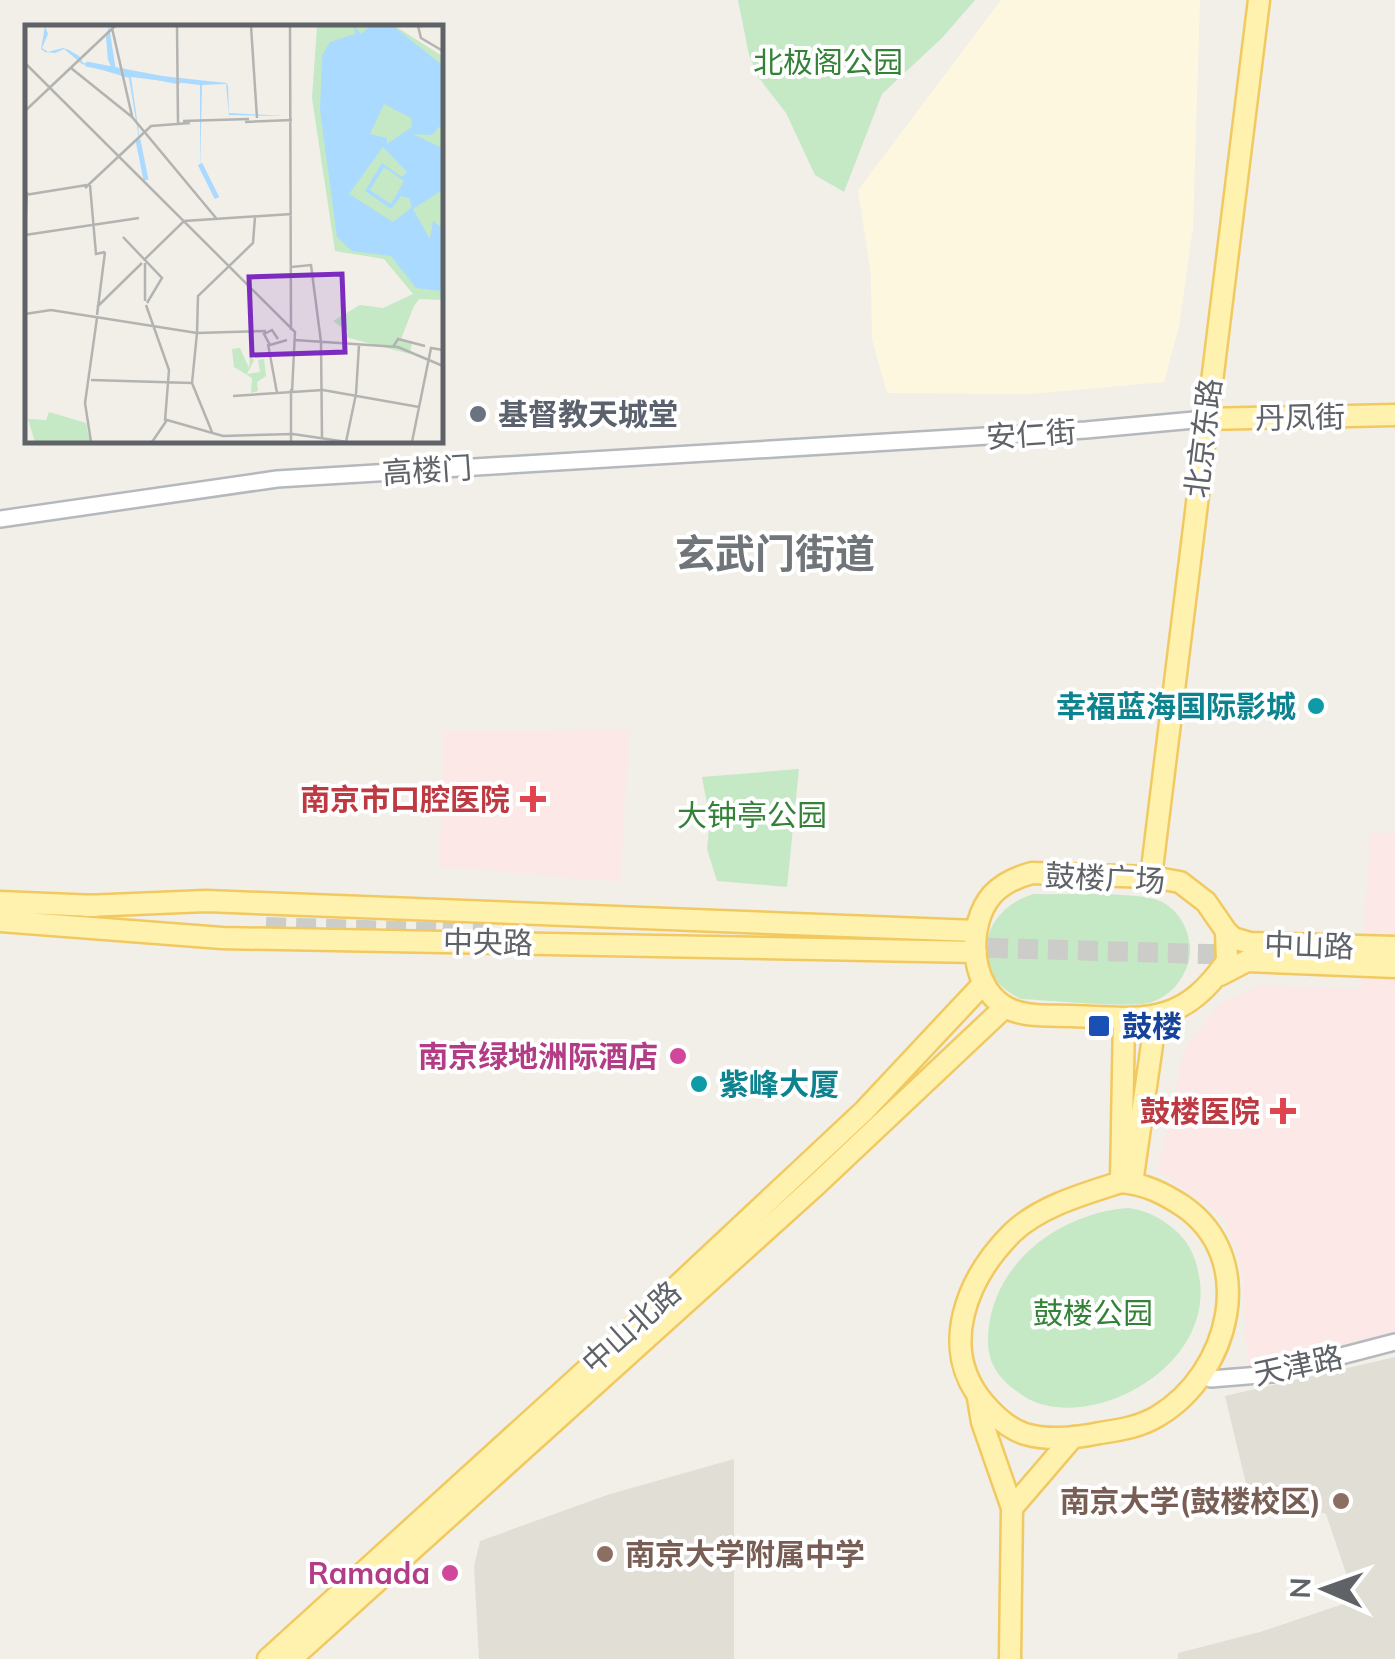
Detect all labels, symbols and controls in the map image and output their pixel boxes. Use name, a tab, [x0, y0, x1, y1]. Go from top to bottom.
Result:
inset map	[25, 25, 442, 442]
park label: 北极阁公园	[753, 43, 903, 81]
street label: 北京东路	[1177, 376, 1229, 500]
place label: 基督教天城堂	[498, 395, 678, 433]
street label: 丹凤街	[1255, 397, 1345, 437]
marker: 基督教天城堂	[467, 403, 489, 425]
street label: 安仁街	[985, 412, 1077, 456]
street label: 高楼门	[381, 448, 473, 492]
district label: 玄武门街道	[675, 528, 875, 578]
place label: 幸福蓝海国际影城	[1056, 687, 1296, 725]
marker: 幸福蓝海国际影城	[1305, 695, 1327, 717]
place label: 南京市口腔医院	[300, 780, 510, 818]
marker: 南京市口腔医院	[520, 786, 546, 812]
park label: 大钟亭公园	[677, 796, 827, 834]
street label: 鼓楼广场	[1044, 856, 1166, 900]
street label: 中央路	[443, 922, 533, 962]
street label: 中山路	[1263, 924, 1355, 966]
place label: 鼓楼	[1122, 1007, 1182, 1045]
marker: 鼓楼	[1086, 1013, 1112, 1039]
place label: 南京绿地洲际酒店	[418, 1037, 658, 1075]
marker: 南京绿地洲际酒店	[667, 1045, 689, 1067]
place label: 紫峰大厦	[719, 1065, 839, 1103]
marker: 紫峰大厦	[688, 1073, 710, 1095]
place label: 鼓楼医院	[1140, 1092, 1260, 1130]
marker: 鼓楼医院	[1270, 1098, 1296, 1124]
street label: 中山北路	[574, 1273, 688, 1381]
park label: 鼓楼公园	[1033, 1294, 1153, 1332]
street label: 天津路	[1250, 1337, 1346, 1393]
place label: 南京大学(鼓楼校区)	[1060, 1482, 1321, 1520]
marker: 南京大学(鼓楼校区)	[1330, 1490, 1352, 1512]
place label: 南京大学附属中学	[625, 1535, 865, 1573]
north arrow	[1275, 1539, 1375, 1639]
marker: 南京大学附属中学	[594, 1543, 616, 1565]
place label: Ramada	[308, 1554, 430, 1592]
marker: Ramada	[439, 1562, 461, 1584]
text: N	[1282, 1577, 1317, 1599]

